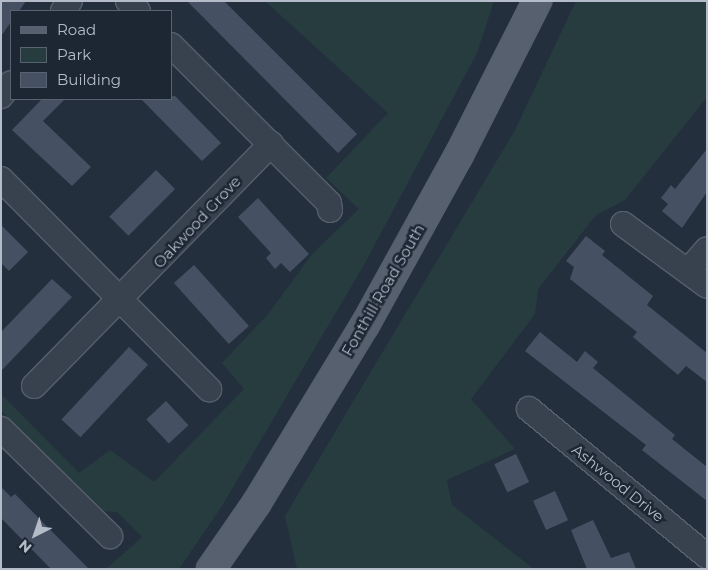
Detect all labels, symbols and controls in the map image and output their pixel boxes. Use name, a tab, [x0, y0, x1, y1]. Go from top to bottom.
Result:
legend	[10, 10, 172, 100]
text: Road	[57, 20, 96, 39]
text: Park	[57, 45, 91, 64]
text: Building	[57, 70, 121, 89]
street label: Oakwood Grove	[150, 172, 244, 272]
street label: Fonthill Road South	[338, 221, 428, 359]
street label: Ashwood Drive	[568, 440, 668, 526]
north arrow	[10, 510, 60, 560]
text: N	[15, 536, 35, 557]

